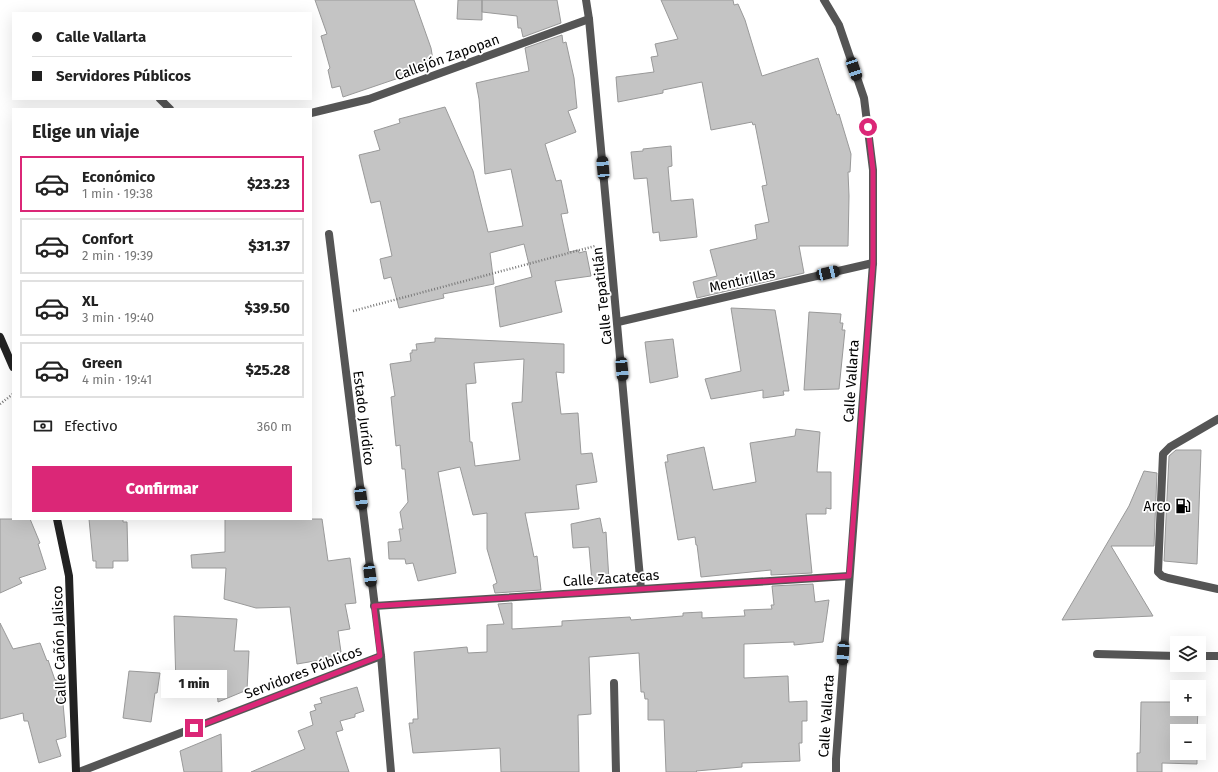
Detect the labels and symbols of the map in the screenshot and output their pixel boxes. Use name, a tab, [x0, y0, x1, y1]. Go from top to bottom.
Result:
street label: Callejón Zapopan	[393, 31, 502, 84]
car	[844, 56, 864, 82]
route start	[859, 118, 877, 136]
car	[596, 156, 610, 180]
street label: Calle Tepatitlán	[589, 246, 616, 346]
car	[815, 264, 841, 282]
street label: Mentirillas	[707, 265, 777, 296]
street label: Calle Vallarta	[840, 339, 863, 423]
car	[615, 357, 629, 381]
street label: Estado Jurídico	[349, 370, 378, 466]
car	[354, 485, 368, 511]
fuel station icon: Arco	[1174, 497, 1192, 515]
place label: Arco	[1143, 498, 1171, 515]
car	[363, 562, 377, 588]
street label: Calle Zacatecas	[562, 567, 660, 590]
street label: Calle Cañón Jalisco	[49, 585, 70, 705]
car	[836, 641, 850, 665]
street label: Servidores Públicos	[242, 642, 365, 703]
callout: 1 min	[161, 670, 227, 698]
street label: Calle Vallarta	[815, 674, 838, 758]
route end	[185, 719, 203, 737]

